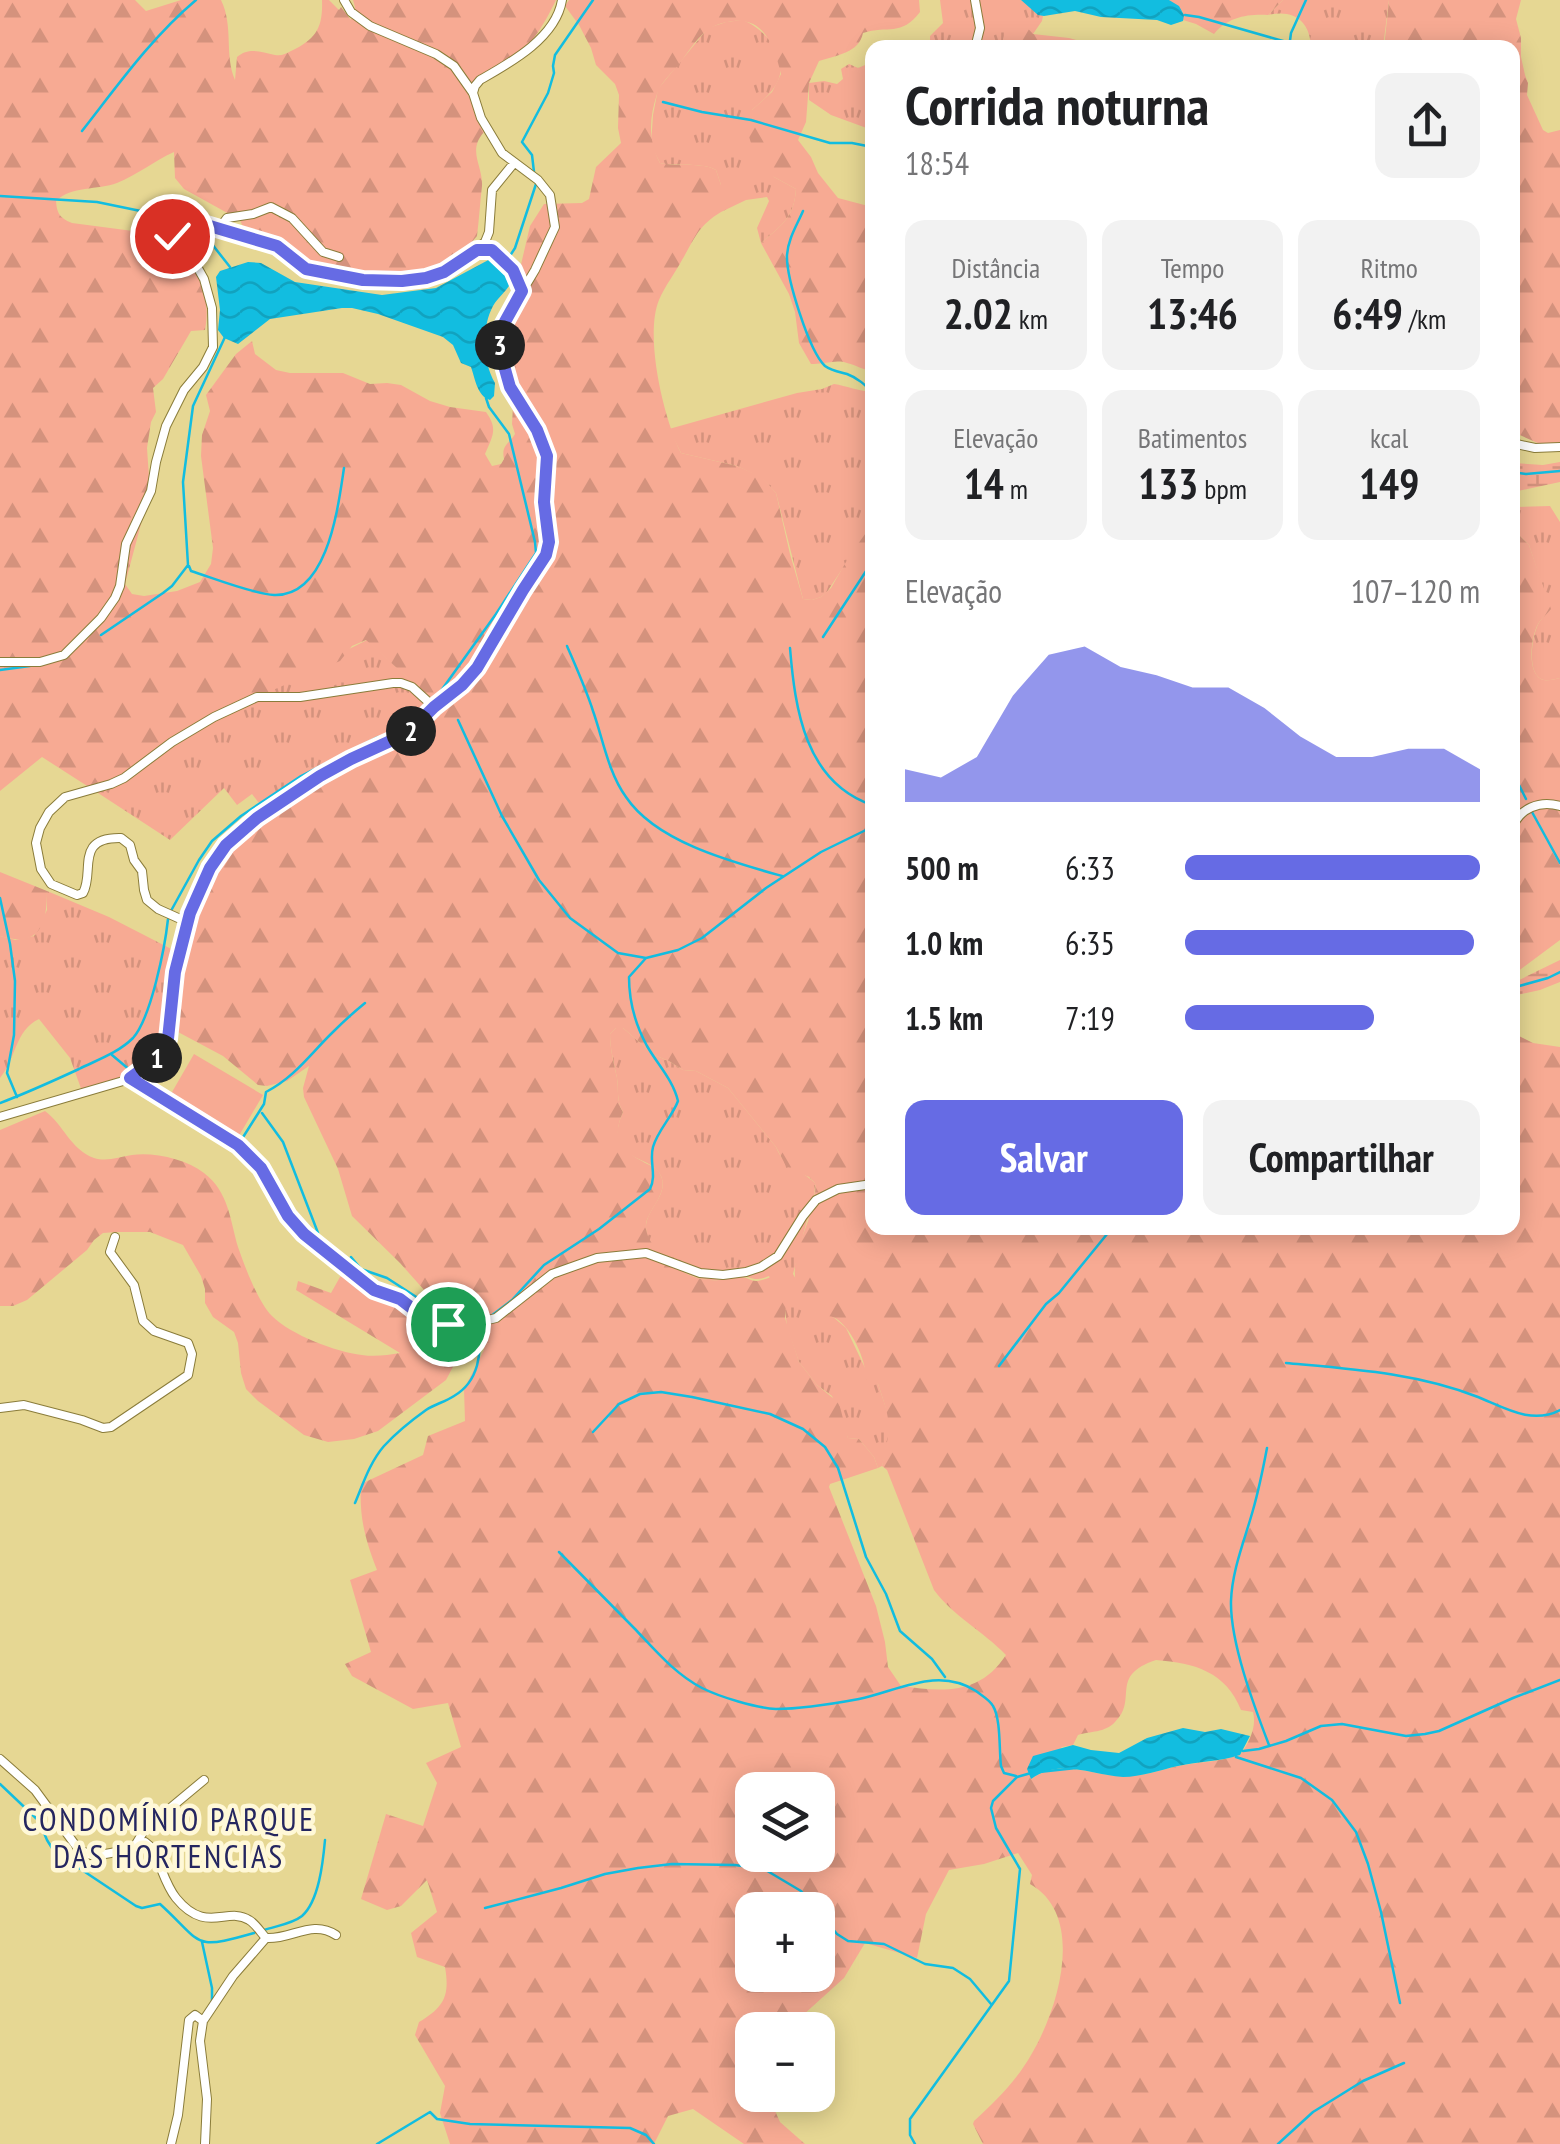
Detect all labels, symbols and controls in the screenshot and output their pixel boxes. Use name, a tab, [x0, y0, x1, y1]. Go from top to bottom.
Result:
text: Corrida noturna	[905, 69, 1209, 140]
button: share	[1375, 73, 1480, 178]
text: 18:54	[905, 142, 969, 184]
pin	[130, 194, 215, 279]
icon: check	[145, 209, 200, 264]
text: Distância	[951, 249, 1040, 286]
text: Tempo	[1161, 249, 1224, 286]
text: Ritmo	[1360, 249, 1418, 286]
text: 2.02	[944, 286, 1013, 341]
text: 13:46	[1147, 286, 1238, 341]
text: 6:49	[1332, 286, 1403, 341]
text: km	[1013, 300, 1048, 337]
text: /km	[1403, 300, 1446, 337]
pin: 3	[475, 320, 525, 370]
text: 3	[493, 326, 507, 363]
text: Elevação	[953, 419, 1038, 456]
text: Batimentos	[1138, 419, 1247, 456]
text: kcal	[1370, 419, 1408, 456]
text: 14	[964, 456, 1004, 511]
text: 133	[1138, 456, 1198, 511]
text: 149	[1359, 456, 1419, 511]
text: m	[1004, 470, 1028, 507]
text: bpm	[1198, 470, 1247, 507]
text: Elevação	[905, 570, 1002, 612]
text: 107–120 m	[1351, 570, 1480, 612]
pin: 2	[386, 706, 436, 756]
text: 2	[404, 712, 418, 749]
text: 500 m	[905, 847, 979, 889]
text: 6:33	[1065, 847, 1115, 889]
text: 1.0 km	[905, 922, 983, 964]
text: 6:35	[1065, 922, 1115, 964]
text: 1.5 km	[905, 997, 983, 1039]
text: 7:19	[1065, 997, 1115, 1039]
pin: 1	[132, 1033, 182, 1083]
text: 1	[150, 1039, 164, 1076]
button: Salvar	[905, 1100, 1183, 1215]
button: Compartilhar	[1203, 1100, 1480, 1215]
pin	[406, 1282, 491, 1367]
icon: arrive	[421, 1297, 476, 1352]
map controls	[735, 1772, 835, 2112]
button: layers	[735, 1772, 835, 1872]
district label: CONDOMÍNIO PARQUE DAS HORTENCIAS	[23, 1798, 315, 1877]
button: +	[735, 1892, 835, 1992]
button: −	[735, 2012, 835, 2112]

